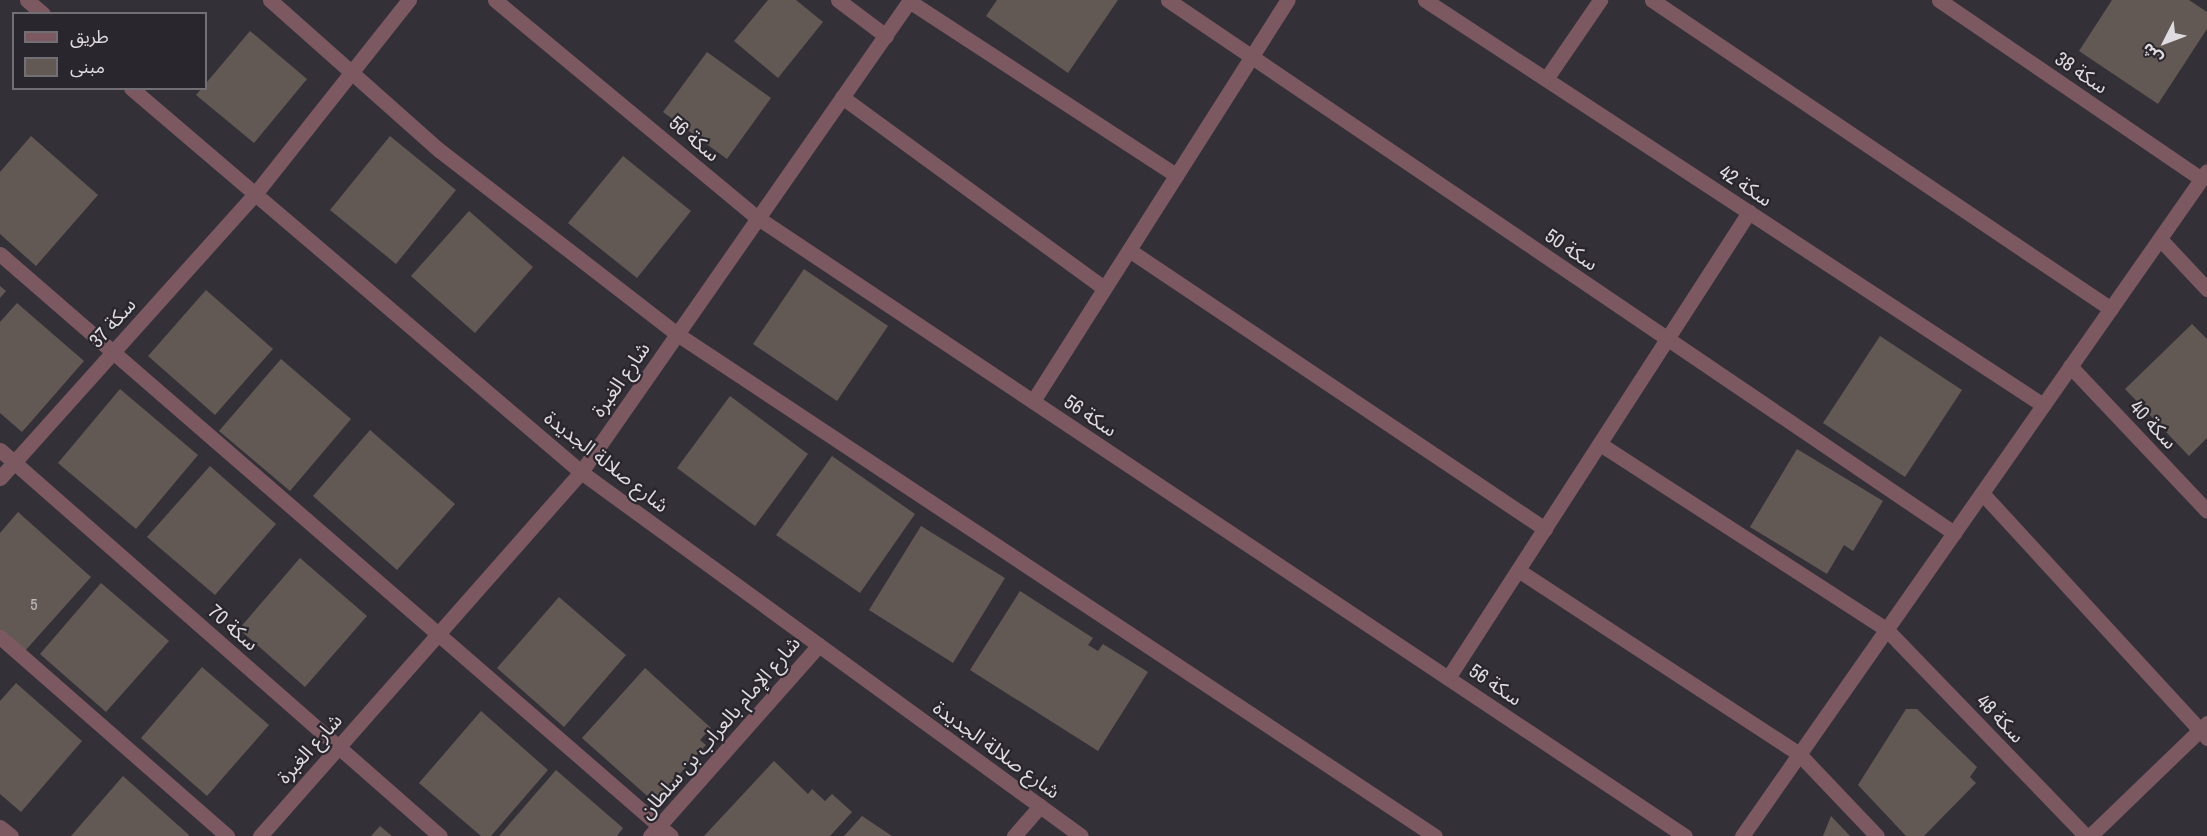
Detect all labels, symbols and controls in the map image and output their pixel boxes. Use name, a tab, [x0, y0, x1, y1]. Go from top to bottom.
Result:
legend	[12, 12, 207, 90]
north arrow	[2135, 12, 2195, 72]
text: طريق	[70, 24, 109, 49]
text: ش	[2136, 39, 2167, 70]
street label: سكة 38	[2051, 46, 2113, 98]
text: مبنى	[70, 54, 105, 79]
street label: سكة 56	[665, 110, 725, 166]
street label: سكة 42	[1715, 159, 1777, 211]
street label: سكة 50	[1541, 223, 1603, 275]
street label: سكة 37	[84, 292, 140, 352]
street label: شارع الغبرة	[586, 337, 654, 421]
street label: سكة 56	[1060, 389, 1122, 441]
street label: سكة 40	[2125, 394, 2183, 454]
street label: شارع صلالة الجديدة	[540, 405, 674, 517]
house number: 5	[30, 594, 38, 614]
street label: سكة 70	[204, 599, 264, 655]
street label: شارع الإمام بالعراب بن سلطان	[633, 631, 805, 823]
street label: سكة 56	[1465, 658, 1527, 710]
street label: سكة 48	[1972, 689, 2030, 747]
street label: شارع صلالة الجديدة	[929, 695, 1065, 803]
street label: شارع الغبرة	[271, 708, 347, 788]

